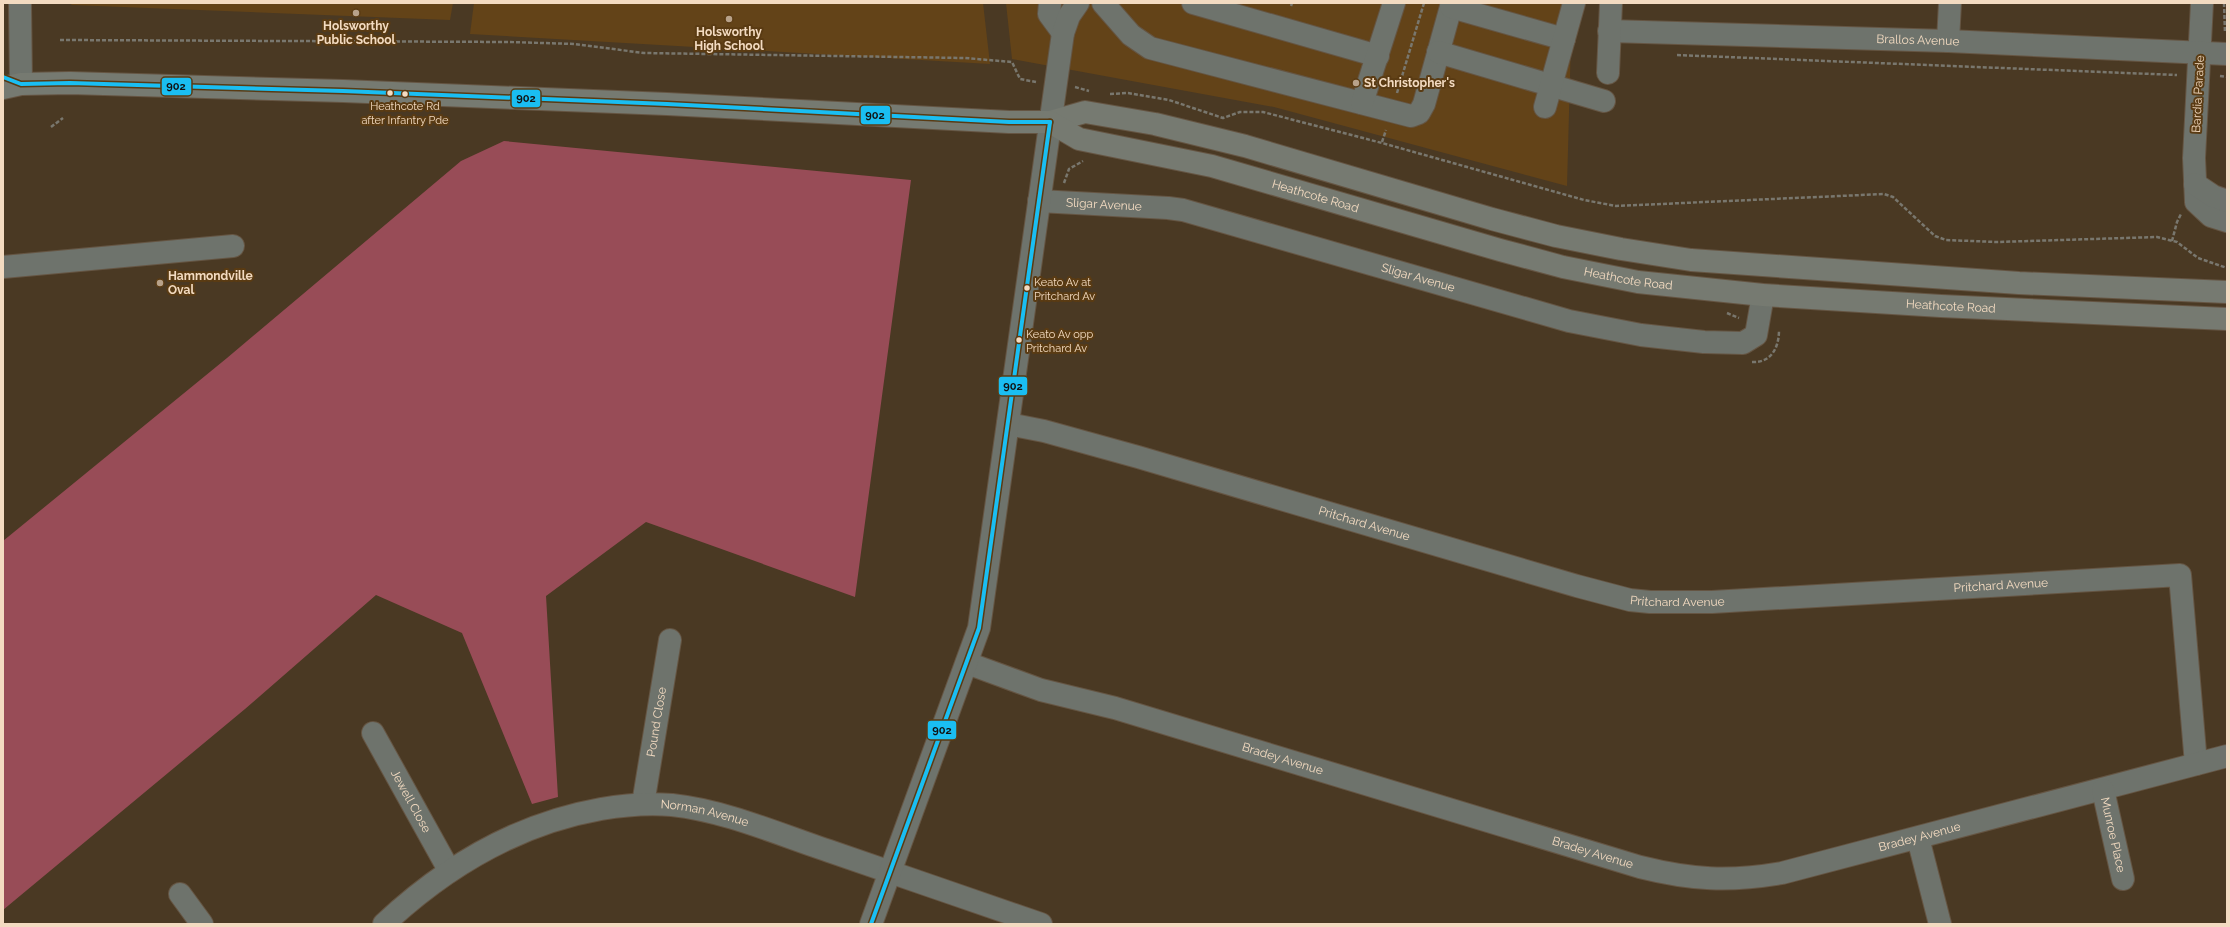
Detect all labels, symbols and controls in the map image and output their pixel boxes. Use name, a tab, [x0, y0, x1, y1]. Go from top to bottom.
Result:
marker: Holsworthy Public School	[351, 8, 361, 18]
marker: Holsworthy High School	[724, 14, 734, 24]
place label: Holsworthy Public School	[317, 19, 396, 47]
place label: Holsworthy High School	[694, 25, 764, 53]
street label: Brallos Avenue	[1876, 32, 1960, 49]
street label: Bardia Parade	[2189, 55, 2207, 133]
place label: St Christopher's	[1364, 76, 1455, 90]
line badge: 902	[161, 77, 192, 96]
marker: St Christopher's	[1351, 78, 1361, 88]
text: 902	[166, 80, 186, 93]
unlabelled marker	[385, 88, 395, 98]
marker: Heathcote Rd after Infantry Pde	[400, 89, 410, 99]
line badge: 902	[511, 89, 541, 108]
text: 902	[516, 92, 536, 105]
place label: Heathcote Rd after Infantry Pde	[361, 100, 449, 127]
line badge: 902	[860, 105, 891, 125]
text: 902	[865, 109, 885, 122]
street label: Heathcote Road	[1270, 177, 1360, 215]
street label: Sligar Avenue	[1066, 195, 1142, 214]
street label: Sligar Avenue	[1380, 260, 1457, 295]
street label: Heathcote Road	[1583, 264, 1673, 293]
place label: Hammondville Oval	[168, 269, 253, 297]
place label: Keato Av at Pritchard Av	[1034, 276, 1095, 303]
marker: Hammondville Oval	[155, 278, 165, 288]
marker: Keato Av at Pritchard Av	[1022, 283, 1032, 293]
street label: Heathcote Road	[1906, 297, 1996, 315]
place label: Keato Av opp Pritchard Av	[1026, 328, 1094, 355]
marker: Keato Av opp Pritchard Av	[1014, 335, 1024, 345]
line badge: 902	[998, 376, 1028, 396]
text: 902	[1003, 380, 1023, 393]
street label: Pritchard Avenue	[1317, 503, 1412, 544]
street label: Pritchard Avenue	[1953, 576, 2049, 595]
street label: Pritchard Avenue	[1629, 593, 1725, 609]
street label: Pound Close	[644, 686, 669, 758]
line badge: 902	[927, 720, 957, 740]
text: 902	[932, 724, 952, 737]
street label: Bradey Avenue	[1240, 740, 1325, 778]
street label: Jewell Close	[388, 767, 434, 835]
street label: Munroe Place	[2098, 796, 2128, 874]
street label: Norman Avenue	[660, 797, 751, 829]
street label: Bradey Avenue	[1877, 819, 1962, 854]
street label: Bradey Avenue	[1550, 834, 1635, 872]

